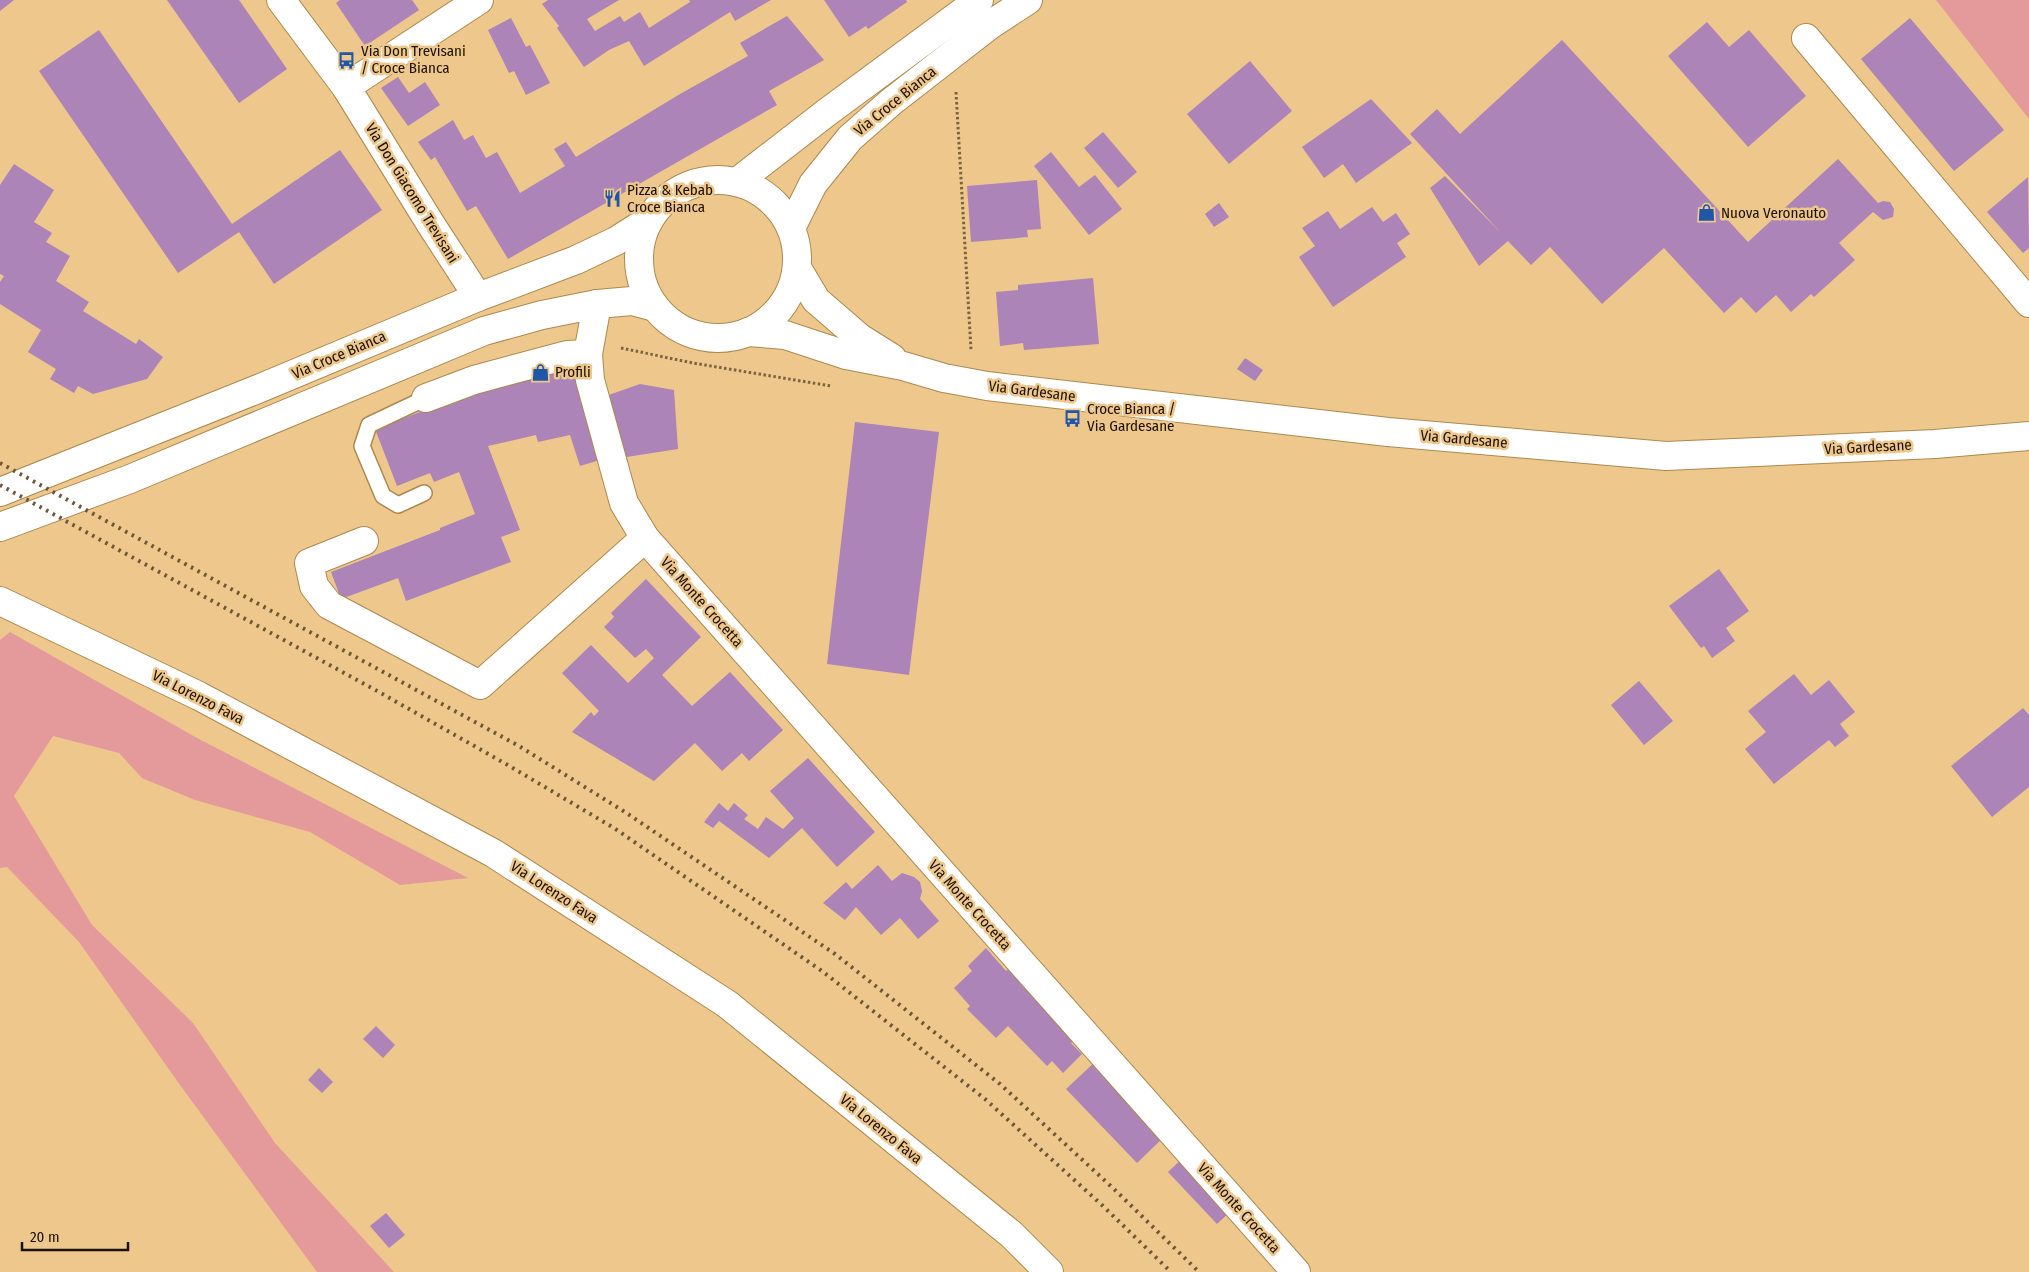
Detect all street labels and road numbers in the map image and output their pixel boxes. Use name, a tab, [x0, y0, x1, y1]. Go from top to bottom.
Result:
street label: Via Croce Bianca	[850, 62, 940, 140]
street label: Via Don Giacomo Trevisani	[362, 120, 462, 266]
street label: Via Croce Bianca	[289, 327, 389, 383]
street label: Via Gardesane	[987, 377, 1077, 405]
street label: Via Gardesane	[1420, 426, 1508, 452]
street label: Via Gardesane	[1824, 436, 1912, 458]
street label: Via Monte Crocetta	[657, 553, 747, 651]
street label: Via Lorenzo Fava	[149, 666, 247, 728]
street label: Via Monte Crocetta	[925, 856, 1015, 954]
street label: Via Lorenzo Fava	[507, 857, 601, 927]
street label: Via Lorenzo Fava	[836, 1090, 926, 1168]
street label: Via Monte Crocetta	[1194, 1159, 1284, 1257]

